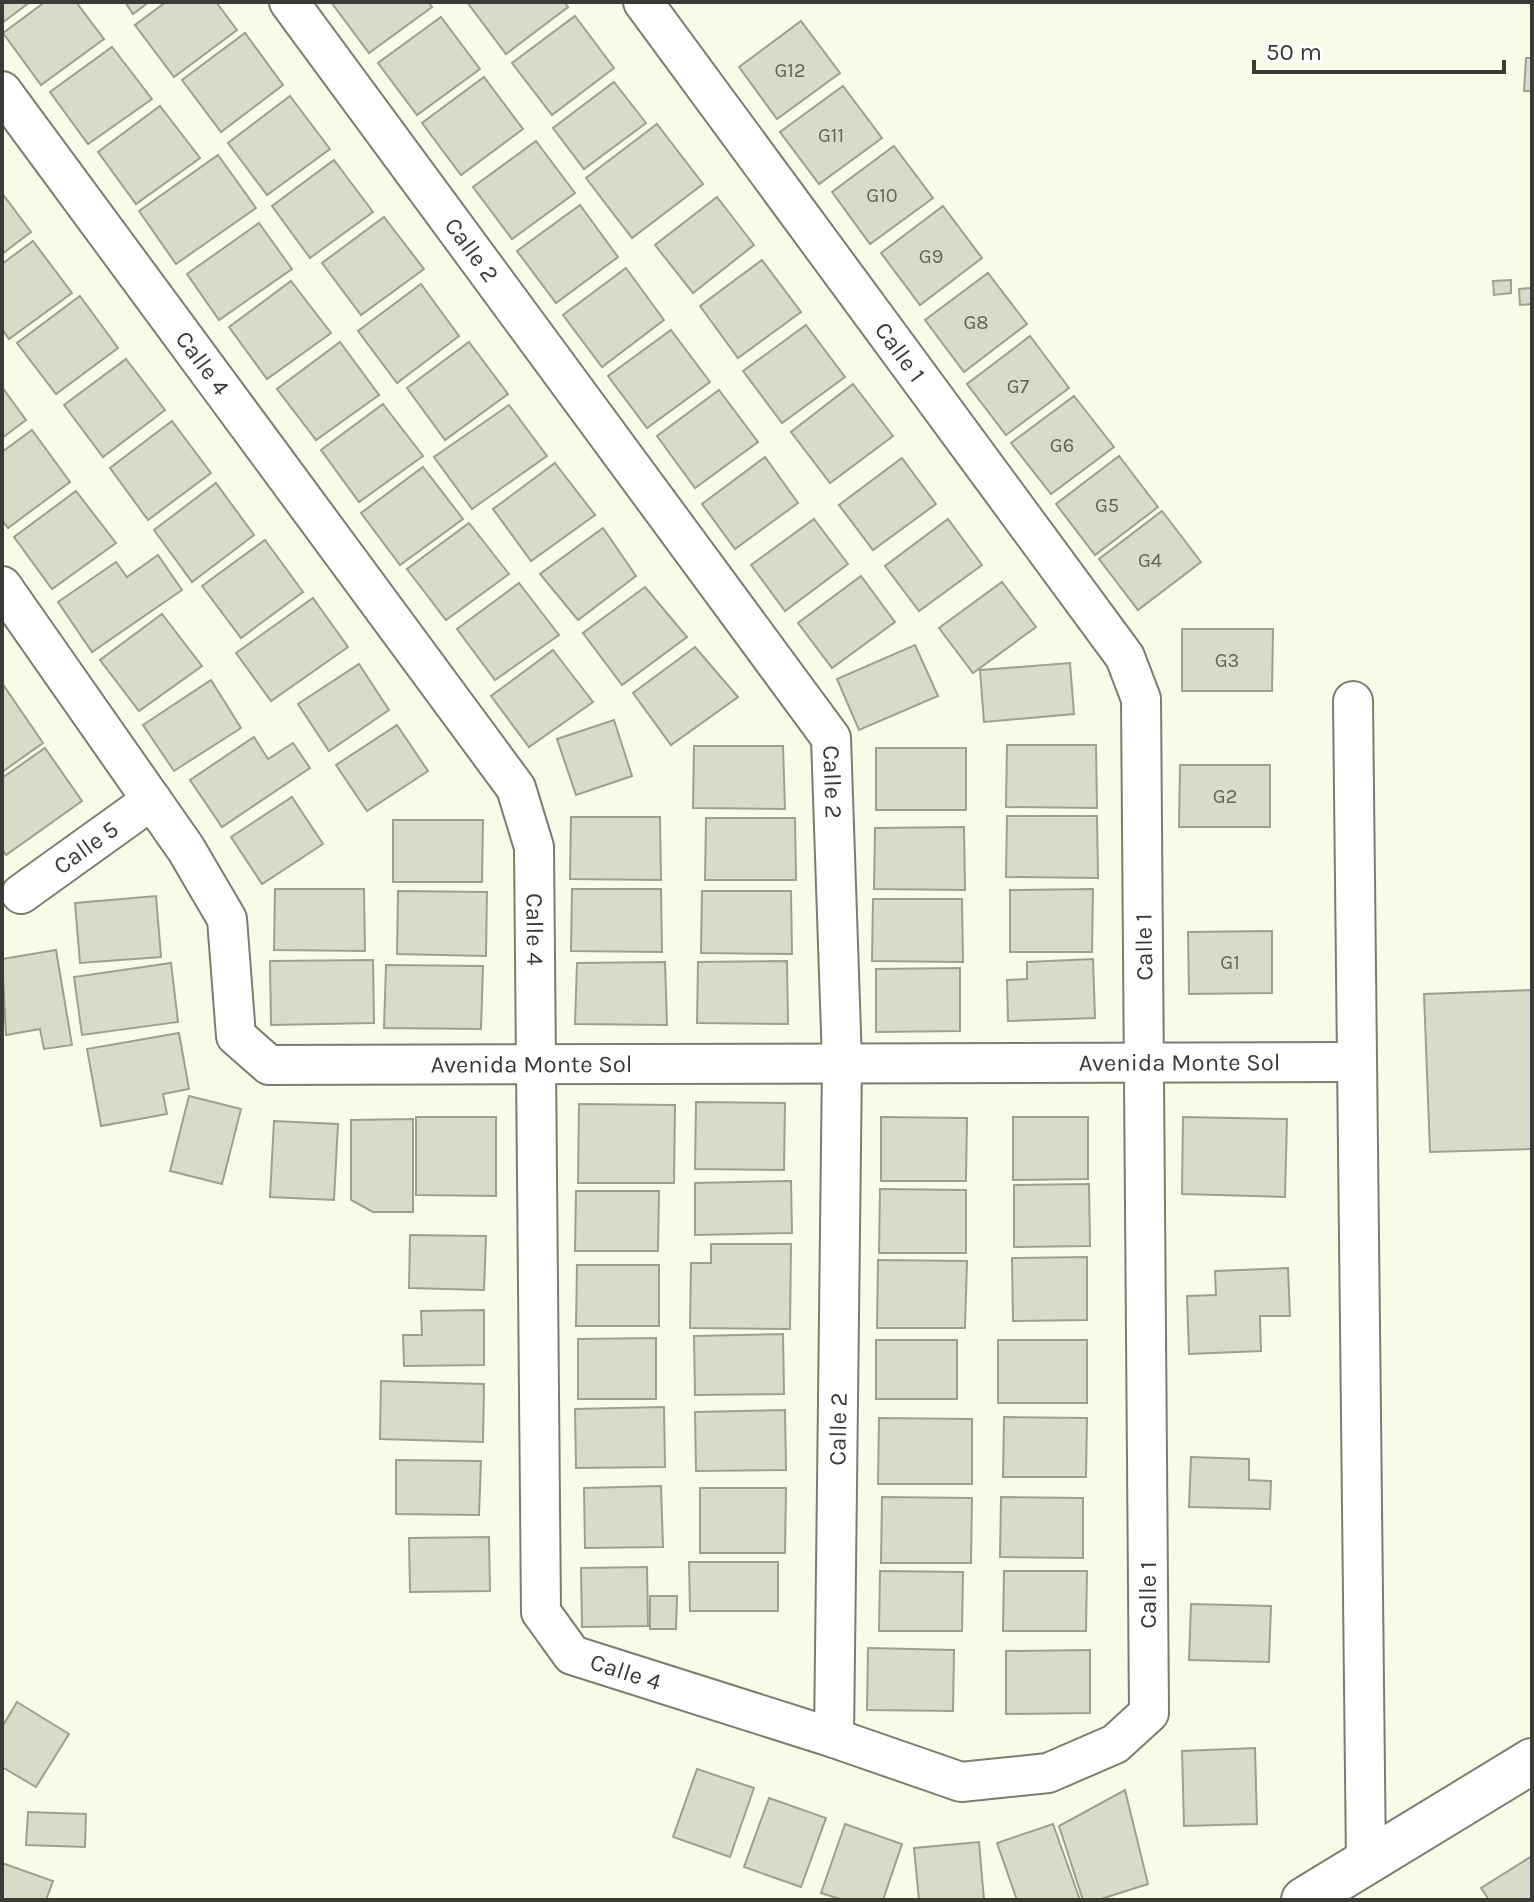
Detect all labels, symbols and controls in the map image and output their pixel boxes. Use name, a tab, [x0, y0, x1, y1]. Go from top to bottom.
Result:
scale bar	[1254, 24, 1504, 74]
text: 50 m	[1266, 38, 1322, 66]
house number: G12	[774, 59, 806, 82]
house number: G11	[818, 124, 844, 147]
house number: G10	[866, 184, 898, 207]
street label: Calle 2	[439, 212, 505, 288]
house number: G9	[919, 245, 943, 268]
house number: G8	[963, 311, 989, 334]
street label: Calle 1	[869, 317, 931, 387]
street label: Calle 4	[170, 325, 235, 401]
house number: G7	[1007, 375, 1030, 398]
house number: G6	[1050, 434, 1074, 457]
house number: G5	[1095, 494, 1119, 517]
house number: G4	[1138, 549, 1162, 572]
house number: G3	[1215, 649, 1239, 672]
street label: Calle 2	[817, 745, 848, 819]
house number: G2	[1213, 785, 1237, 808]
street label: Calle 5	[48, 815, 124, 880]
street label: Calle 4	[520, 893, 549, 966]
street label: Calle 1	[1129, 913, 1159, 981]
house number: G1	[1220, 951, 1240, 974]
street label: Avenida Monte Sol	[1079, 1048, 1281, 1077]
street label: Avenida Monte Sol	[431, 1050, 633, 1079]
street label: Calle 2	[823, 1392, 853, 1466]
street label: Calle 1	[1134, 1561, 1162, 1629]
street label: Calle 4	[587, 1648, 665, 1696]

